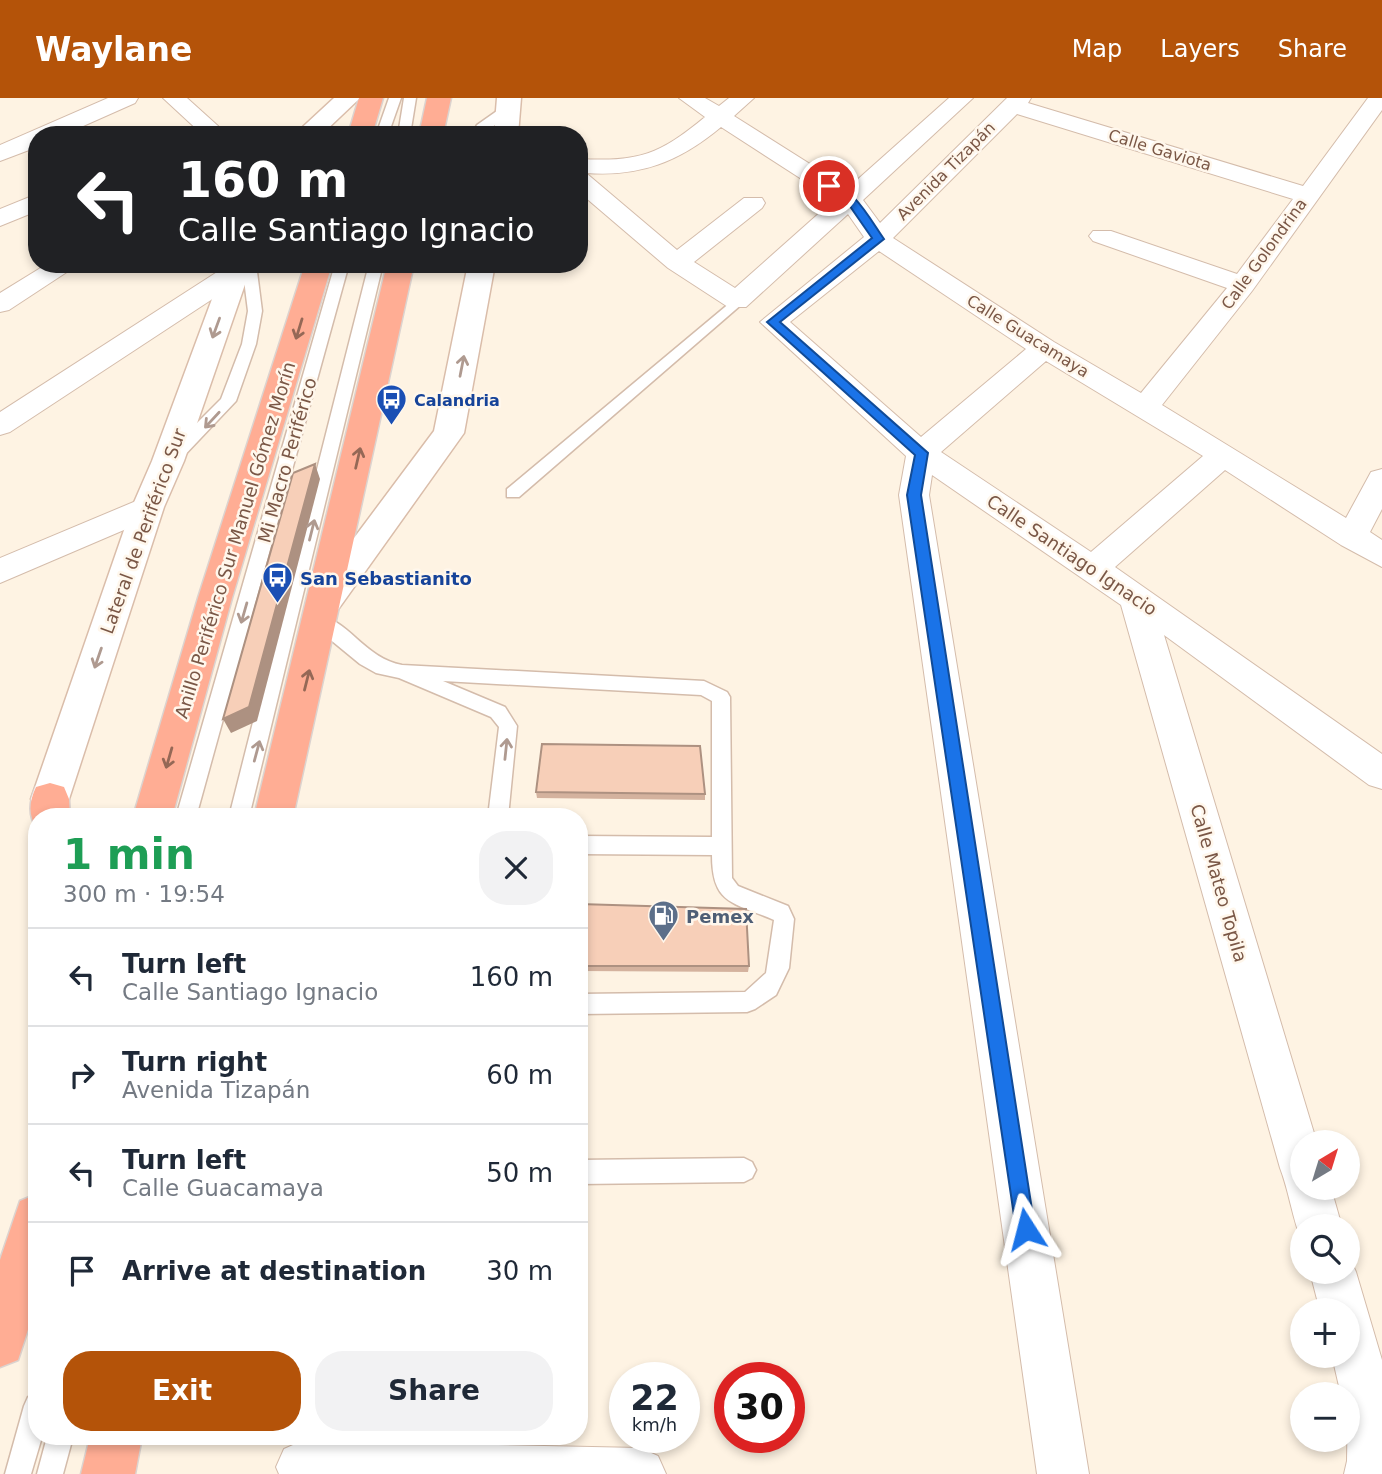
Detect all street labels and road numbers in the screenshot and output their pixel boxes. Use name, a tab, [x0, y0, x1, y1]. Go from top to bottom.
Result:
street label: Avenida Tizapán	[893, 118, 999, 224]
street label: Calle Gaviota	[1106, 125, 1214, 175]
street label: Calle Golondrina	[1217, 195, 1311, 313]
street label: Calle Guacamaya	[963, 291, 1093, 381]
street label: Anillo Periférico Sur Manuel Gómez Morín	[171, 359, 299, 721]
street label: Mi Macro Periférico	[253, 375, 321, 545]
street label: Lateral de Periférico Sur	[96, 425, 190, 637]
street label: Calle Santiago Ignacio	[983, 490, 1161, 620]
street label: Calle Mateo Topila	[1186, 802, 1252, 964]

